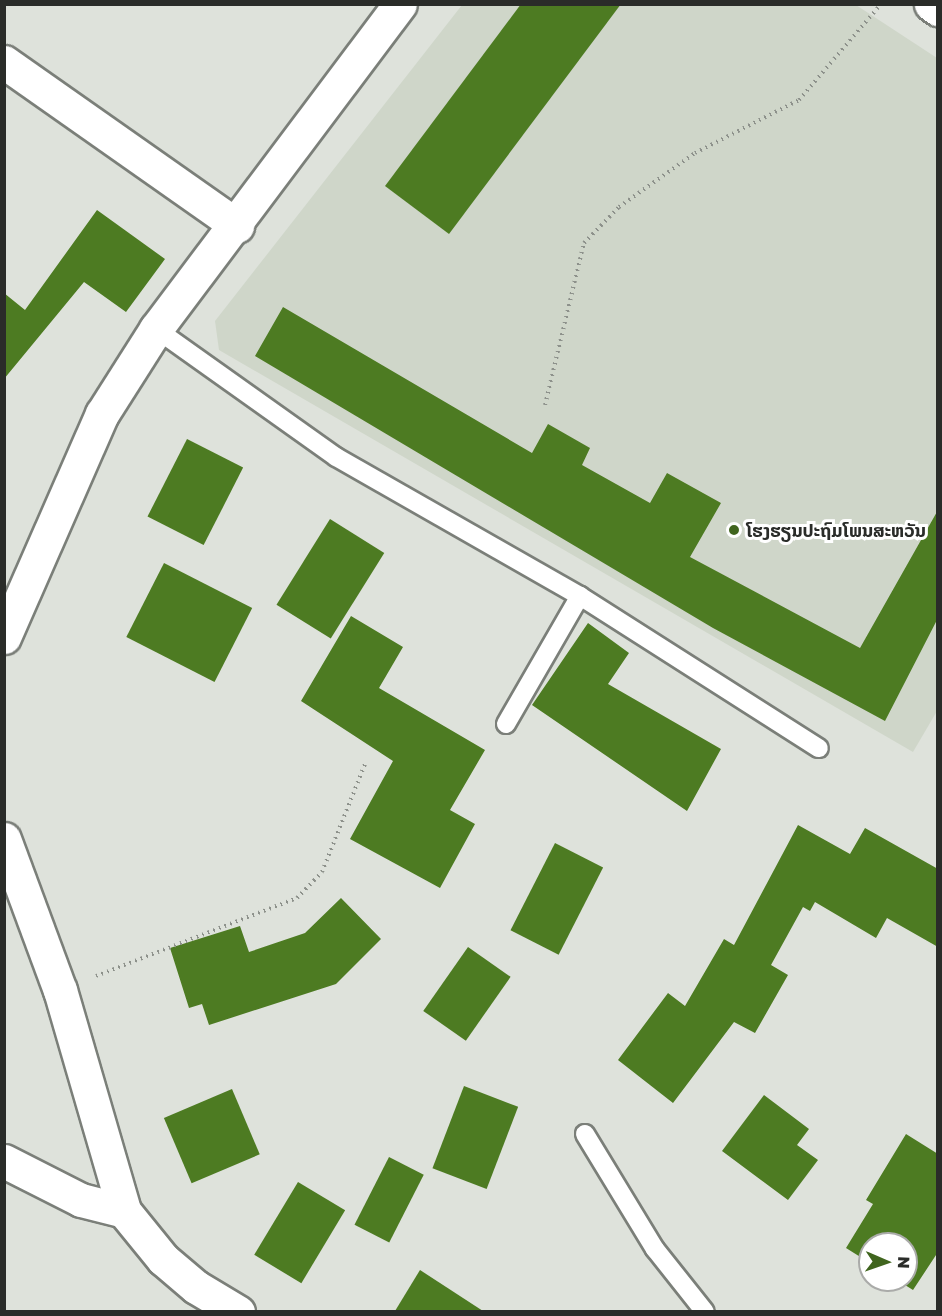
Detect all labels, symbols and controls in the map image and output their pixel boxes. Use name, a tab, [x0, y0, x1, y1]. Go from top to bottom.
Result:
place label: ໂຮງຮຽນປະຖົມໂພນສະຫວັນ	[746, 519, 926, 541]
marker: ໂຮງຮຽນປະຖົມໂພນສະຫວັນ	[727, 523, 741, 537]
north arrow	[858, 1232, 918, 1292]
text: N	[894, 1256, 914, 1269]

